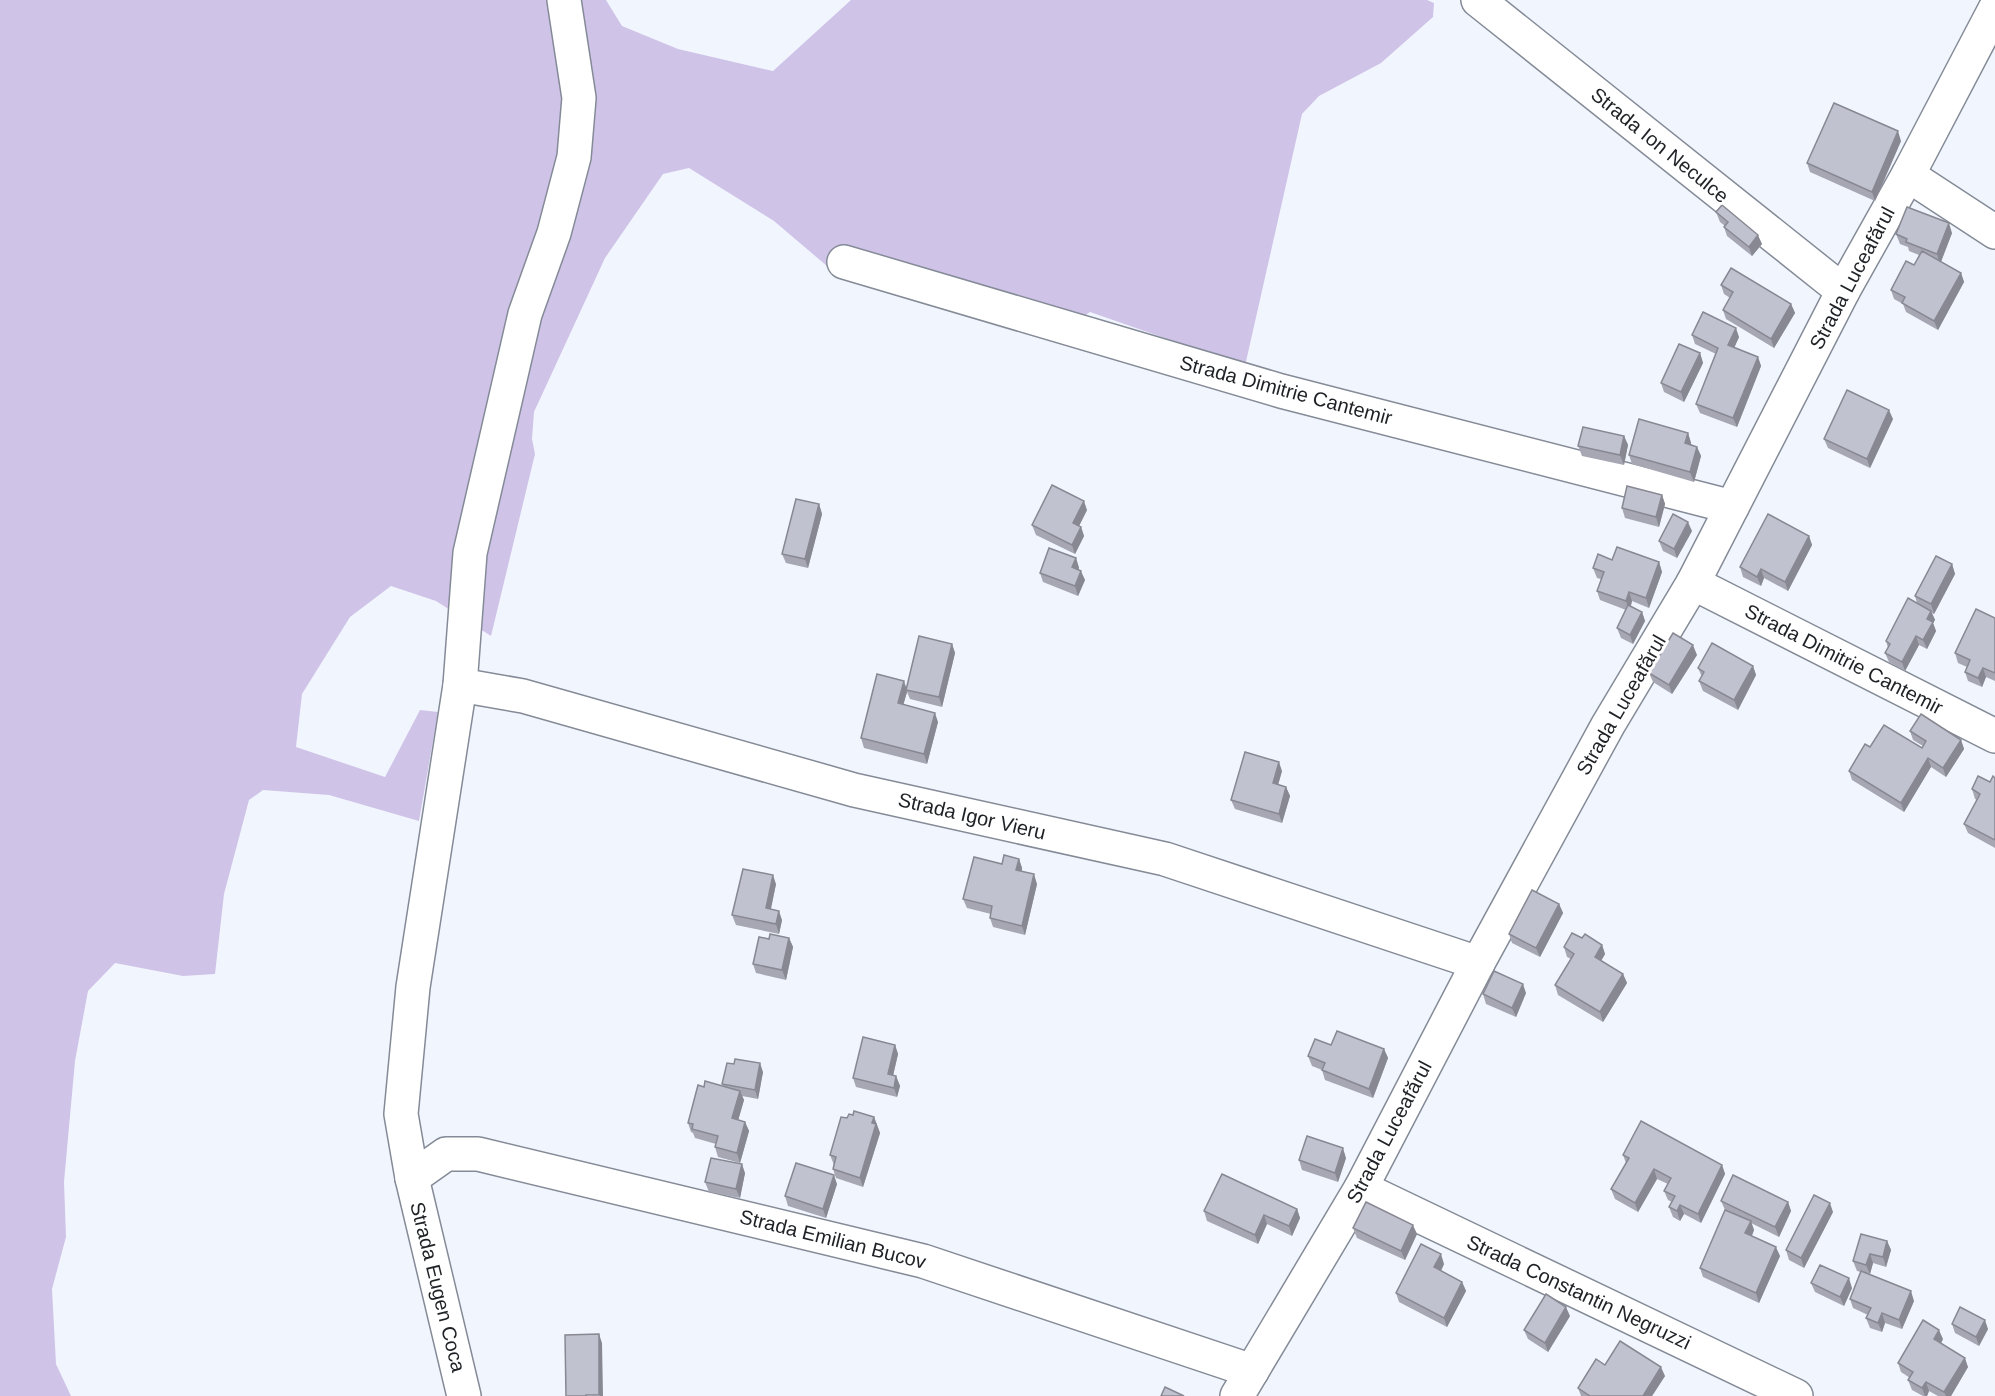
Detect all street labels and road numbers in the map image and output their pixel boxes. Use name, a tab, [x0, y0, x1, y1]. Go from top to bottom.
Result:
street label: Strada Ion Neculce	[1587, 83, 1733, 207]
street label: Strada Luceafărul	[1805, 203, 1899, 353]
street label: Strada Dimitrie Cantemir	[1177, 351, 1395, 429]
street label: Strada Dimitrie Cantemir	[1741, 599, 1947, 719]
street label: Strada Luceafărul	[1572, 631, 1670, 779]
street label: Strada Igor Vieru	[896, 788, 1048, 844]
street label: Strada Luceafărul	[1342, 1057, 1436, 1207]
street label: Strada Eugen Coca	[406, 1200, 470, 1375]
street label: Strada Emilian Bucov	[738, 1205, 928, 1273]
street label: Strada Constantin Negruzzi	[1464, 1230, 1694, 1354]

